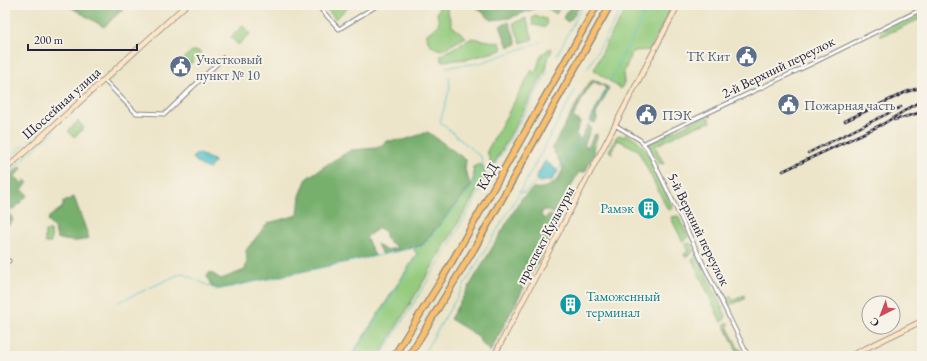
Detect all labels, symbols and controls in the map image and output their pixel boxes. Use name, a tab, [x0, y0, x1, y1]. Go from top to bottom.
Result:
scale bar	[28, 26, 137, 52]
text: 200 m	[34, 32, 64, 48]
street label: 2-й Верхний переулок	[719, 32, 838, 102]
public building icon: ТК Кит	[733, 43, 759, 69]
place label: ТК Кит	[686, 47, 730, 65]
place label: Участковый пункт № 10	[195, 50, 263, 84]
public building icon: Участковый пункт № 10	[168, 54, 194, 80]
street label: Шоссейная улица	[18, 63, 104, 143]
public building icon: Пожарная часть	[775, 92, 801, 118]
place label: Пожарная часть	[804, 96, 896, 114]
public building icon: ПЭК	[633, 102, 659, 128]
place label: ПЭК	[662, 106, 693, 124]
street label: КАД	[472, 159, 502, 193]
street label: 5-й Верхний переулок	[664, 170, 734, 289]
street label: проспект Культуры	[512, 183, 579, 287]
building icon: Рамэк	[636, 195, 662, 221]
place label: Рамэк	[600, 199, 634, 217]
place label: Таможенный терминал	[586, 287, 661, 321]
building icon: Таможенный терминал	[558, 291, 584, 317]
north arrow	[861, 295, 901, 335]
text: С	[867, 314, 882, 330]

